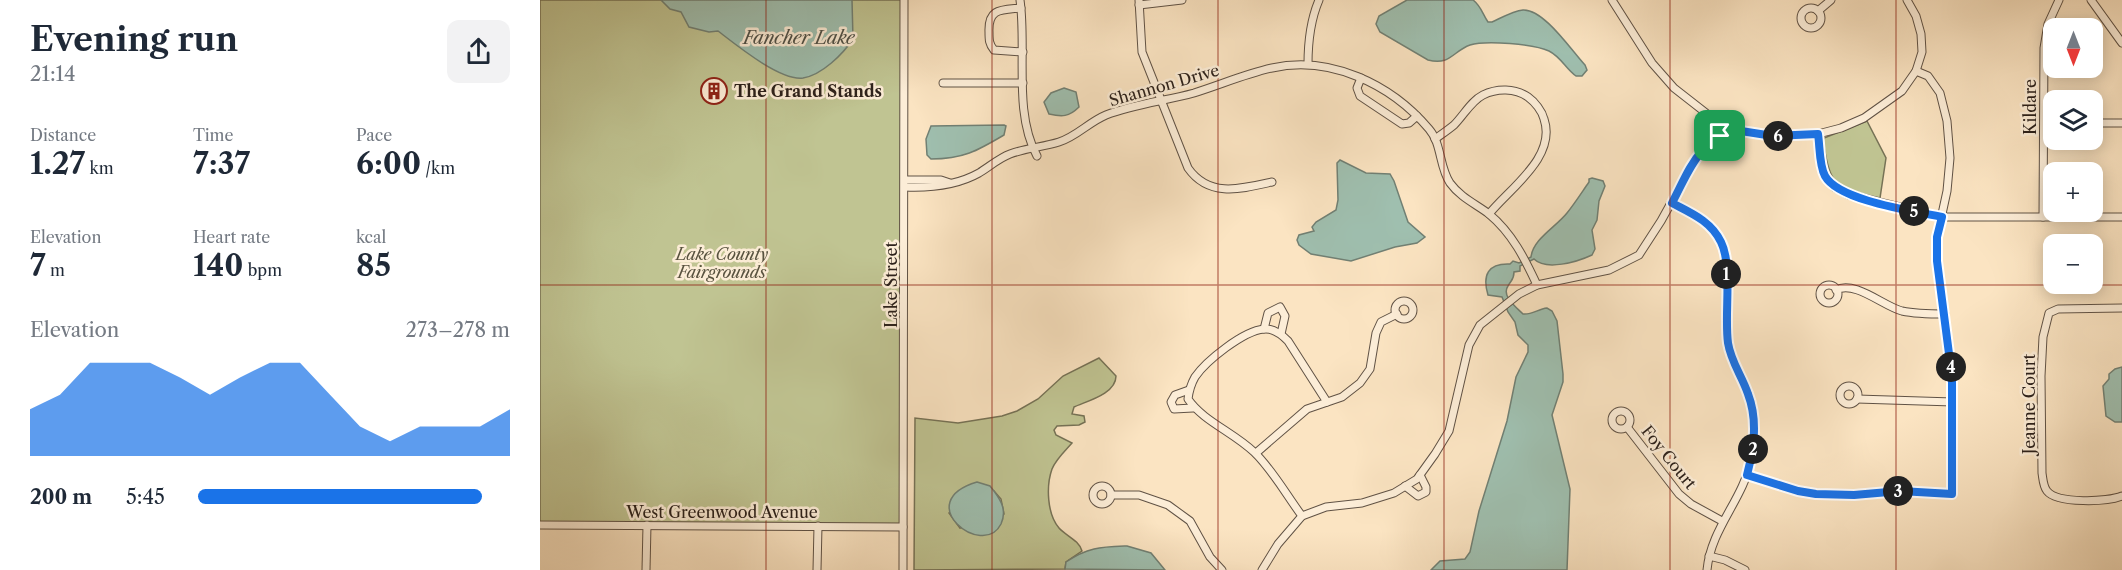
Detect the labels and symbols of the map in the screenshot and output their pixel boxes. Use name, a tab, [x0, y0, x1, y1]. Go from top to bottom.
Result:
north arrow	[2043, 18, 2103, 78]
water label: Fancher Lake	[741, 27, 856, 49]
street label: Shannon Drive	[1107, 60, 1221, 110]
building icon: The Grand Stands	[699, 76, 729, 106]
street label: Kildare	[2020, 79, 2040, 135]
place label: The Grand Stands	[734, 81, 882, 101]
pin	[1694, 110, 1745, 161]
pin: 6	[1763, 121, 1793, 151]
pin: 5	[1899, 196, 1929, 226]
street label: Lake Street	[881, 242, 901, 328]
park label: Lake County Fairgrounds	[674, 244, 768, 282]
pin: 1	[1711, 259, 1741, 289]
pin: 4	[1936, 352, 1966, 382]
street label: Jeanne Court	[2019, 353, 2039, 457]
street label: Foy Court	[1637, 421, 1701, 493]
pin: 2	[1738, 434, 1768, 464]
pin: 3	[1883, 476, 1913, 506]
street label: West Greenwood Avenue	[625, 502, 818, 522]

